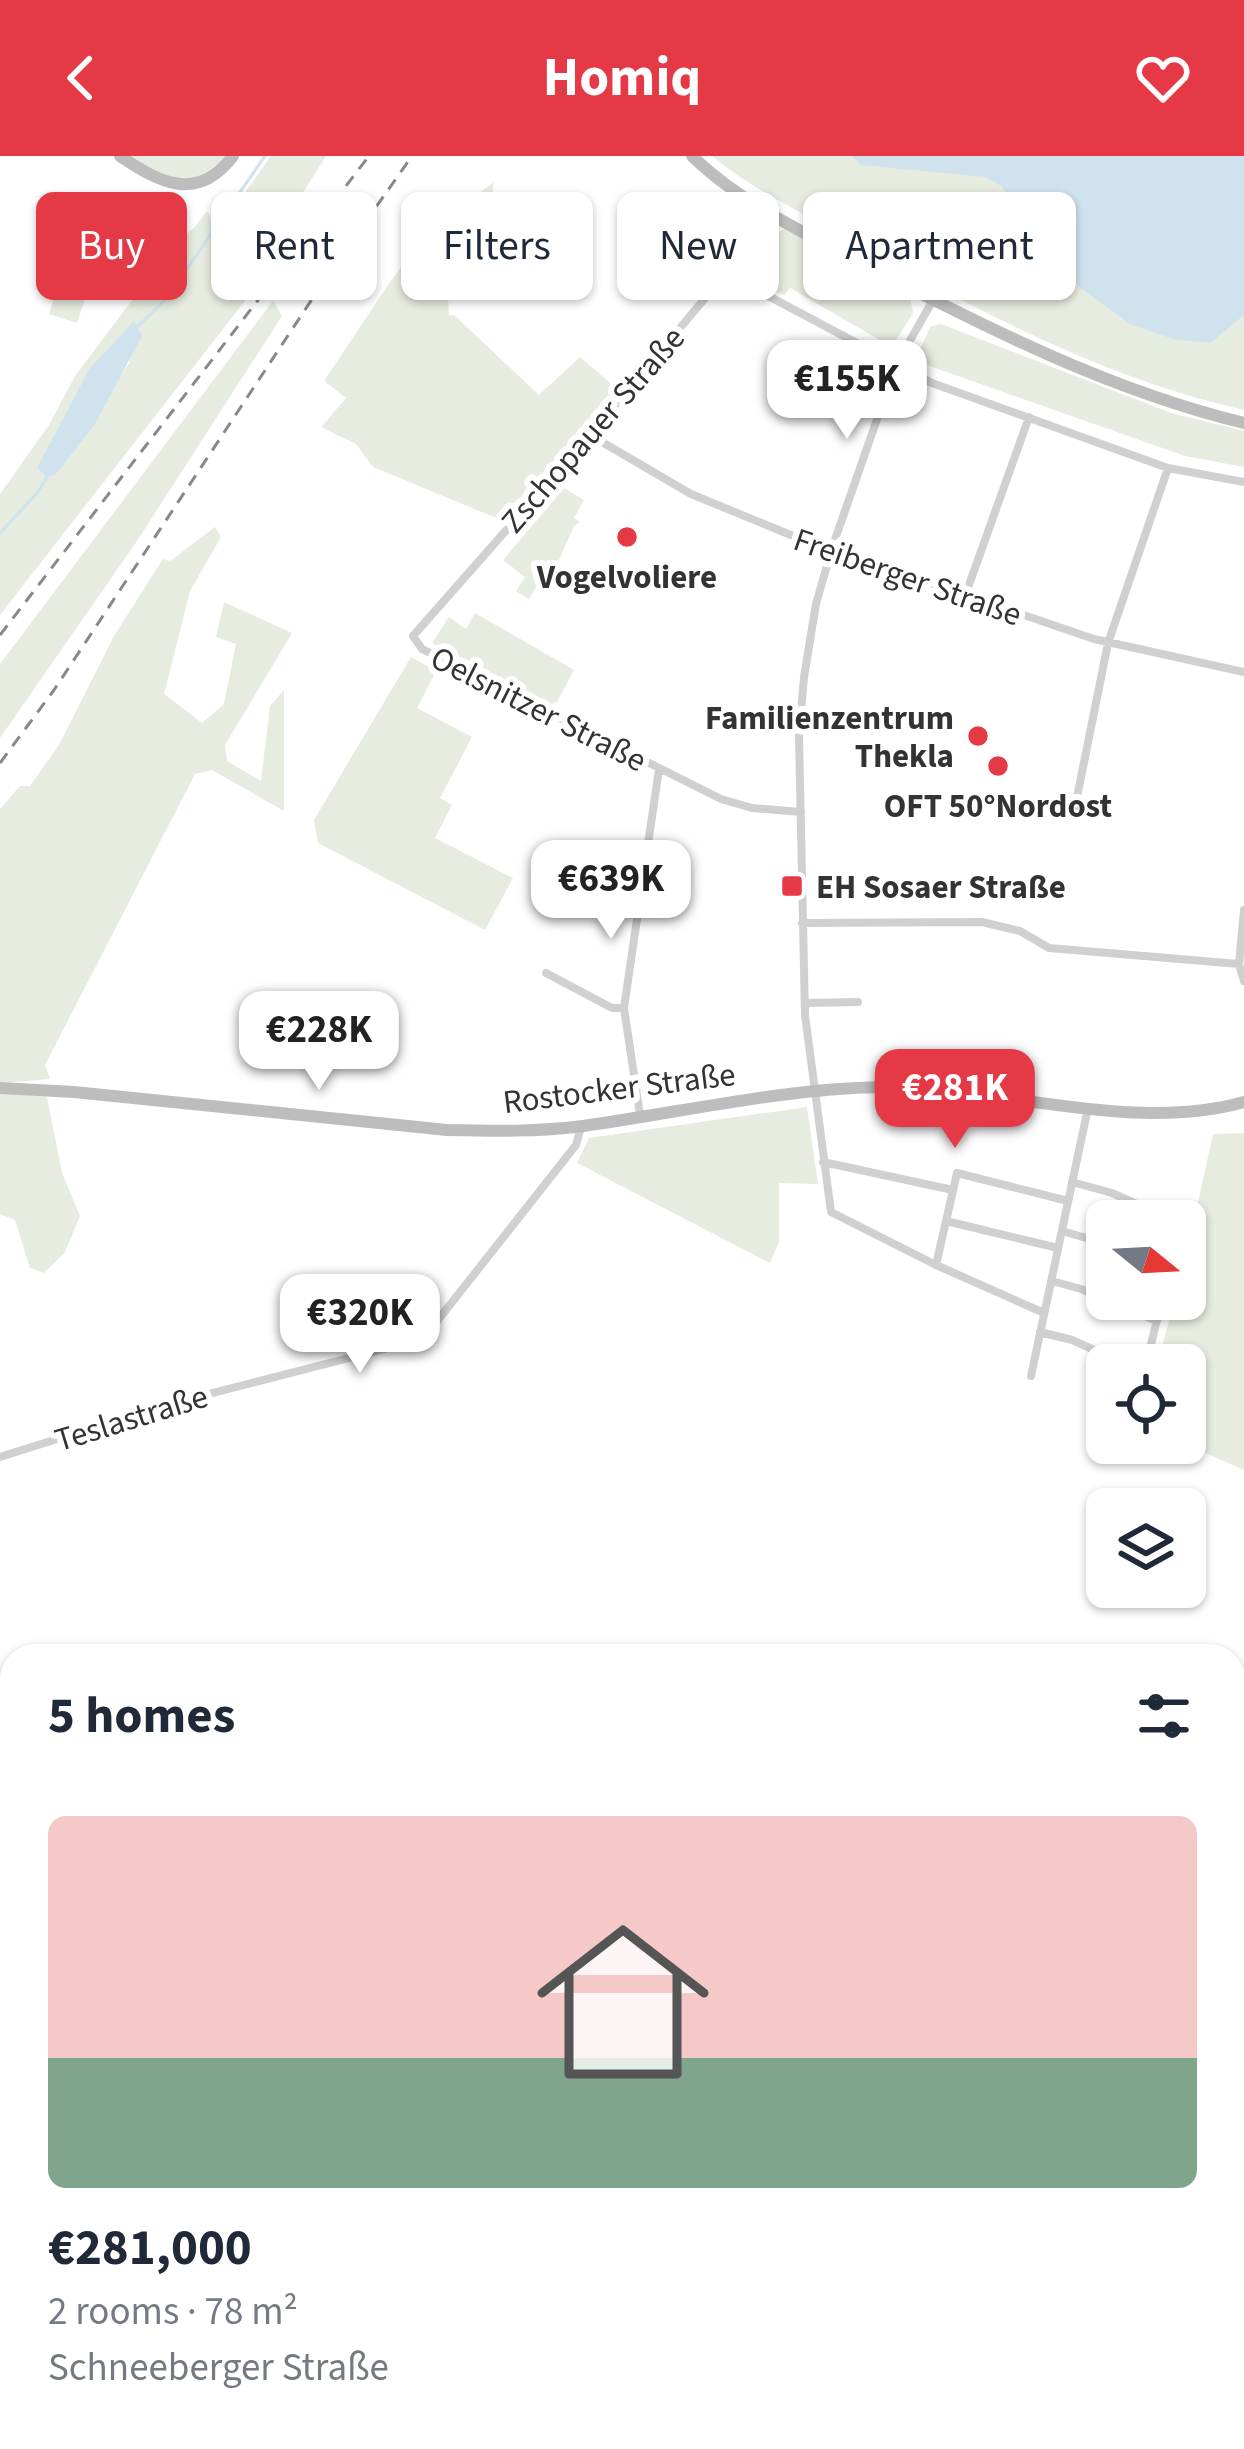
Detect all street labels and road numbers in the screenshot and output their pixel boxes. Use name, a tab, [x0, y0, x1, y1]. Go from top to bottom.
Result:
street label: Zschopauer Straße	[490, 316, 696, 544]
street label: Freiberger Straße	[787, 516, 1028, 638]
street label: Oelsnitzer Straße	[422, 635, 654, 784]
street label: Rostocker Straße	[500, 1051, 738, 1126]
street label: Teslastraße	[49, 1373, 214, 1464]

